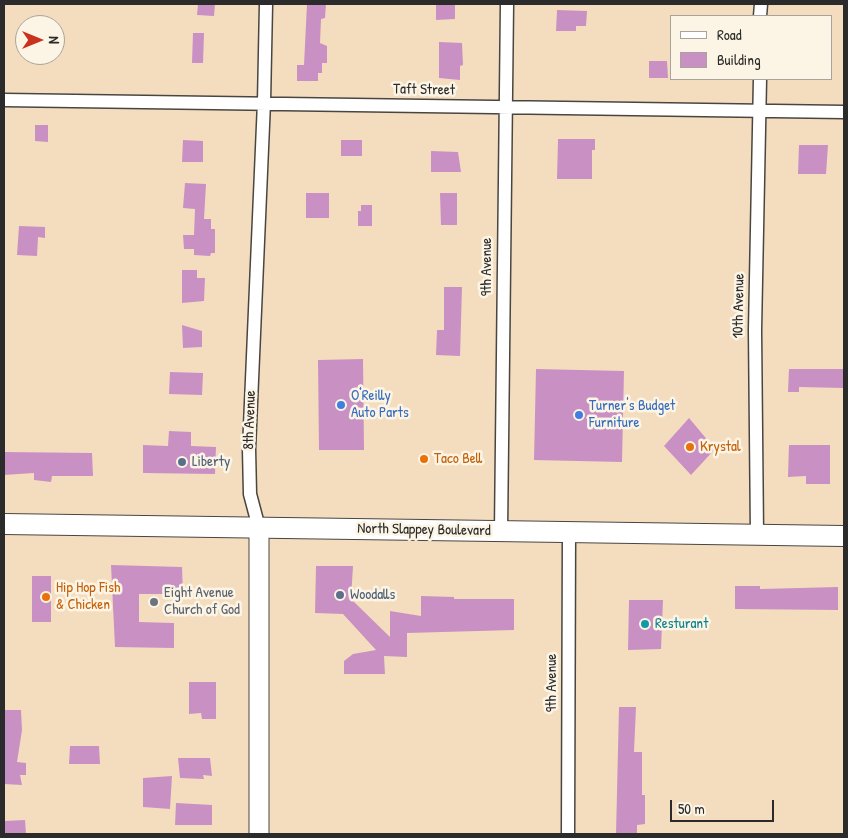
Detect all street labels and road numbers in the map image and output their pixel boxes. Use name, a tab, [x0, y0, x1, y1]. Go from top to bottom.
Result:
street label: Taft Street	[393, 80, 455, 100]
street label: 9th Avenue	[478, 238, 496, 296]
street label: 10th Avenue	[729, 273, 749, 339]
street label: 8th Avenue	[240, 390, 260, 450]
street label: North Slappey Boulevard	[357, 520, 491, 540]
street label: 9th Avenue	[543, 654, 561, 712]

